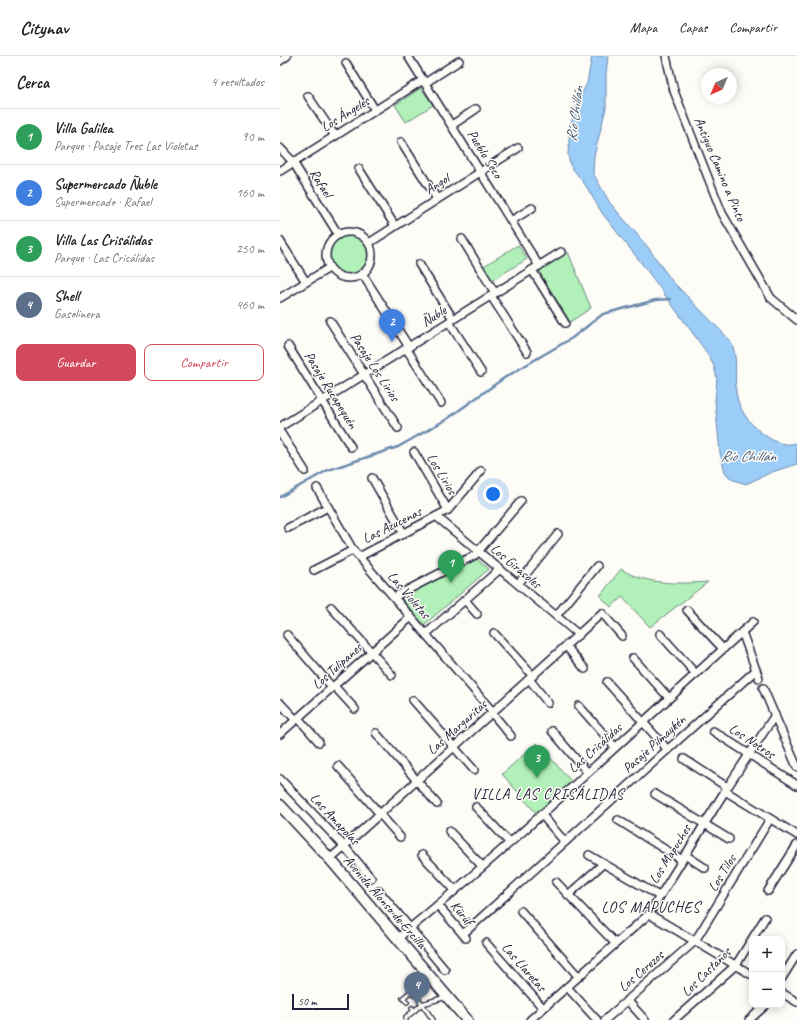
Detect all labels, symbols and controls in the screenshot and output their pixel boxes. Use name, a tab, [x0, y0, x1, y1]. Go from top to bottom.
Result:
text: Citynav	[20, 16, 68, 40]
text: Mapa	[630, 19, 657, 36]
text: Capas	[679, 19, 707, 36]
text: Compartir	[729, 19, 777, 36]
north arrow	[701, 68, 737, 104]
text: Cerca	[16, 72, 49, 93]
text: 4 resultados	[211, 74, 264, 90]
water label: Río Chillán	[562, 84, 588, 143]
street label: Los Ángeles	[318, 92, 373, 135]
street label: Antiguo Camino a Pinto	[690, 114, 750, 224]
text: Villa Galilea	[54, 119, 113, 138]
street label: Pueblo Seco	[464, 127, 508, 183]
text: 1	[26, 129, 32, 145]
text: 90 m	[242, 129, 264, 145]
text: Parque · Pasaje Tres Las Violetas	[54, 138, 197, 154]
street label: Rafael	[306, 166, 338, 202]
street label: Angol	[422, 169, 455, 198]
text: Supermercado Ñuble	[54, 175, 157, 194]
text: 2	[26, 185, 32, 201]
text: 160 m	[236, 185, 264, 201]
text: Supermercado · Rafael	[54, 194, 152, 210]
text: Villa Las Crisálidas	[54, 231, 152, 250]
text: 3	[26, 241, 32, 257]
text: 250 m	[236, 241, 264, 257]
text: Parque · Las Crisálidas	[54, 250, 154, 266]
text: Shell	[54, 287, 79, 306]
text: 4	[26, 297, 32, 313]
text: 460 m	[236, 297, 264, 313]
street label: Ñuble	[418, 301, 451, 330]
text: Gasolinera	[54, 306, 100, 322]
pin: 2	[379, 309, 405, 342]
street label: Pasaje Los Lirios	[347, 330, 404, 405]
button: Guardar	[16, 344, 136, 381]
button: Compartir	[144, 344, 264, 381]
street label: Pasaje Rucapequén	[301, 348, 362, 432]
water label: Río Chillán	[720, 447, 777, 466]
street label: Los Lirios	[423, 450, 462, 499]
your location	[483, 484, 503, 504]
street label: Las Azucenas	[360, 502, 425, 547]
street label: Los Girasoles	[487, 540, 546, 593]
pin: 1	[438, 550, 464, 583]
street label: Las Violetas	[384, 568, 435, 623]
street label: Los Tulipanes	[308, 638, 366, 693]
street label: Las Margaritas	[424, 695, 491, 758]
street label: Pasaje Pilmaykén	[619, 711, 690, 777]
street label: Las Crisálidas	[565, 719, 626, 777]
street label: Los Notros	[726, 720, 779, 763]
pin: 3	[524, 745, 550, 778]
district label: VILLA LAS CRISÁLIDAS	[472, 785, 626, 804]
street label: Las Amapolas	[307, 789, 364, 849]
street label: Los Mapuches	[645, 820, 695, 887]
street label: Los Tilos	[704, 850, 741, 895]
street label: Avenida Alonso de Ercilla	[340, 852, 431, 953]
street label: Kürüf	[447, 897, 479, 931]
district label: LOS MAPUCHES	[602, 898, 702, 917]
map controls	[749, 936, 785, 1008]
button: +	[749, 936, 785, 972]
street label: Las Llaretas	[498, 939, 551, 996]
street label: Los Castaños	[678, 943, 735, 1000]
street label: Los Cerezos	[615, 946, 668, 995]
pin: 4	[404, 972, 430, 1005]
button: −	[749, 972, 785, 1008]
scale bar	[292, 992, 349, 1011]
text: 50 m	[298, 994, 317, 1008]

